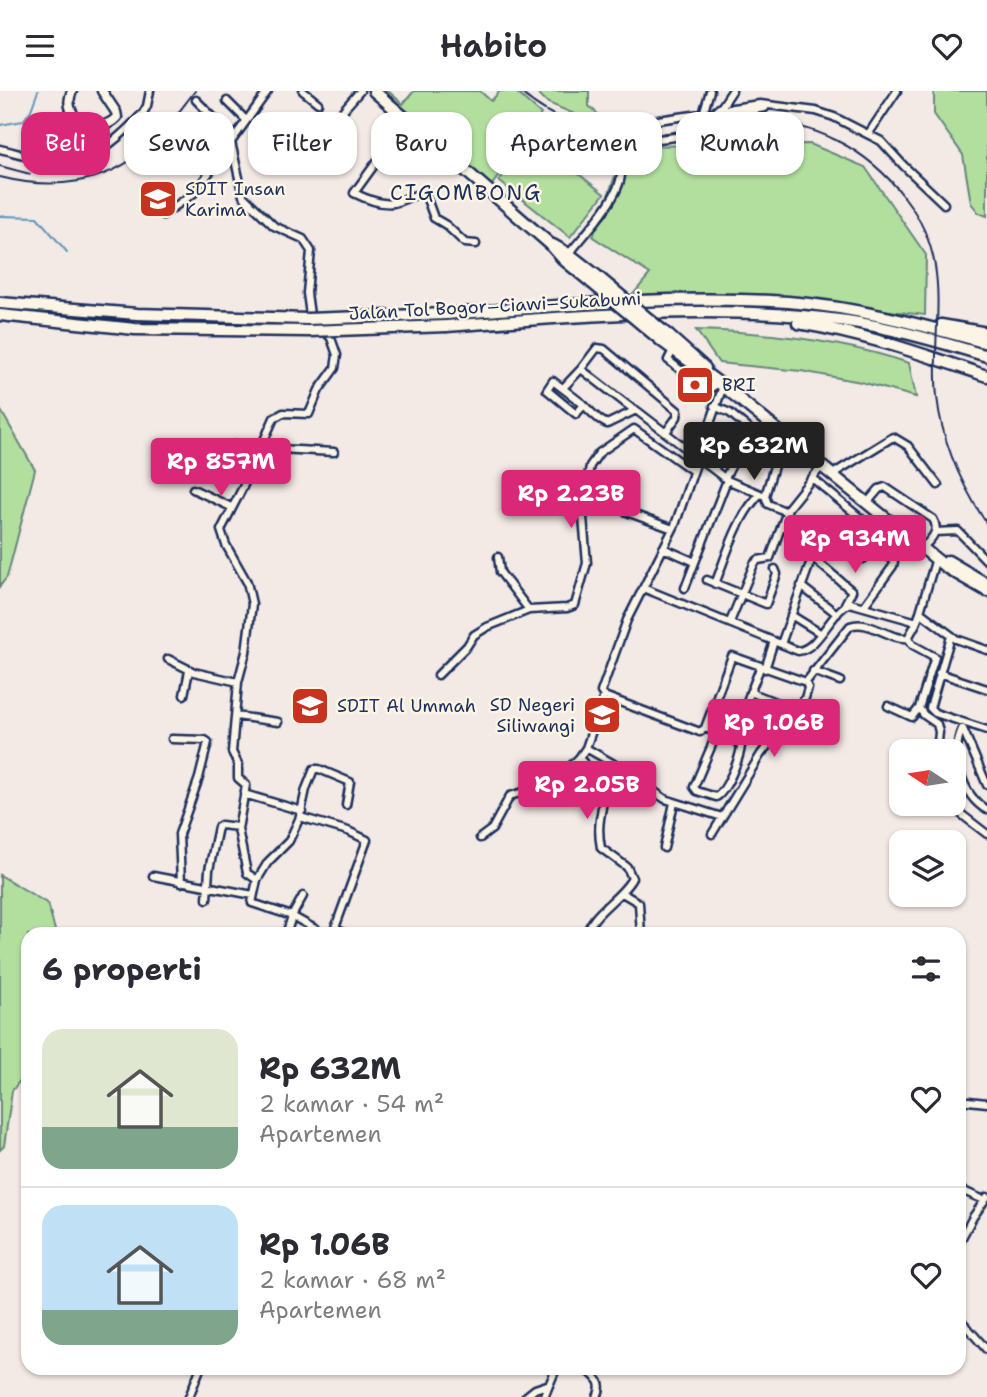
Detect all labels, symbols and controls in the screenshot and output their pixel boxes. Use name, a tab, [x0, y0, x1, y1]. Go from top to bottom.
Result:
text: Habito	[440, 24, 547, 67]
icon: menu	[21, 27, 59, 65]
icon: heart	[928, 27, 966, 65]
chip: Beli	[21, 112, 110, 175]
chip: Sewa	[124, 112, 234, 175]
chip: Filter	[248, 112, 357, 175]
chip: Baru	[371, 112, 472, 175]
chip: Apartemen	[486, 112, 662, 175]
chip: Rumah	[676, 112, 804, 175]
place label: SDIT Insan Karima	[185, 177, 285, 222]
school or university icon: SDIT Insan Karima	[137, 178, 179, 220]
district label: CIGOMBONG	[390, 179, 542, 207]
street label: Jalan Tol Bogor–Ciawi–Sukabumi	[348, 286, 642, 326]
bank icon: BRI	[674, 364, 716, 406]
place label: BRI	[722, 373, 756, 397]
pin: Rp 632M	[689, 423, 819, 482]
text: Rp 632M	[700, 430, 808, 460]
pin: Rp 857M	[156, 439, 286, 498]
text: Rp 857M	[167, 446, 275, 476]
pin: Rp 2.23B	[499, 471, 643, 530]
text: Rp 2.23B	[517, 478, 625, 508]
pin: Rp 934M	[790, 515, 920, 575]
text: Rp 934M	[800, 523, 910, 553]
school or university icon: SDIT Al Ummah	[289, 685, 331, 727]
place label: SD Negeri Siliwangi	[490, 693, 575, 738]
place label: SDIT Al Ummah	[337, 694, 476, 718]
school or university icon: SD Negeri Siliwangi	[581, 694, 623, 736]
pin: Rp 1.06B	[702, 699, 846, 759]
text: Rp 1.06B	[724, 707, 824, 737]
north arrow	[889, 739, 966, 815]
map controls	[889, 739, 966, 907]
pin: Rp 2.05B	[515, 761, 659, 821]
text: Rp 2.05B	[534, 769, 640, 799]
button: layers	[889, 830, 966, 907]
text: 6 properti	[42, 949, 202, 990]
icon: filters	[907, 950, 945, 988]
text: Rp 632M	[259, 1048, 401, 1089]
icon: home	[98, 1057, 182, 1141]
icon: heart	[907, 1080, 945, 1118]
text: 2 kamar · 54 m²	[259, 1089, 444, 1119]
text: Apartemen	[259, 1119, 382, 1149]
text: Rp 1.06B	[259, 1224, 390, 1265]
icon: home	[98, 1233, 182, 1317]
icon: heart	[907, 1256, 945, 1294]
text: 2 kamar · 68 m²	[259, 1265, 446, 1295]
text: Apartemen	[259, 1295, 382, 1325]

